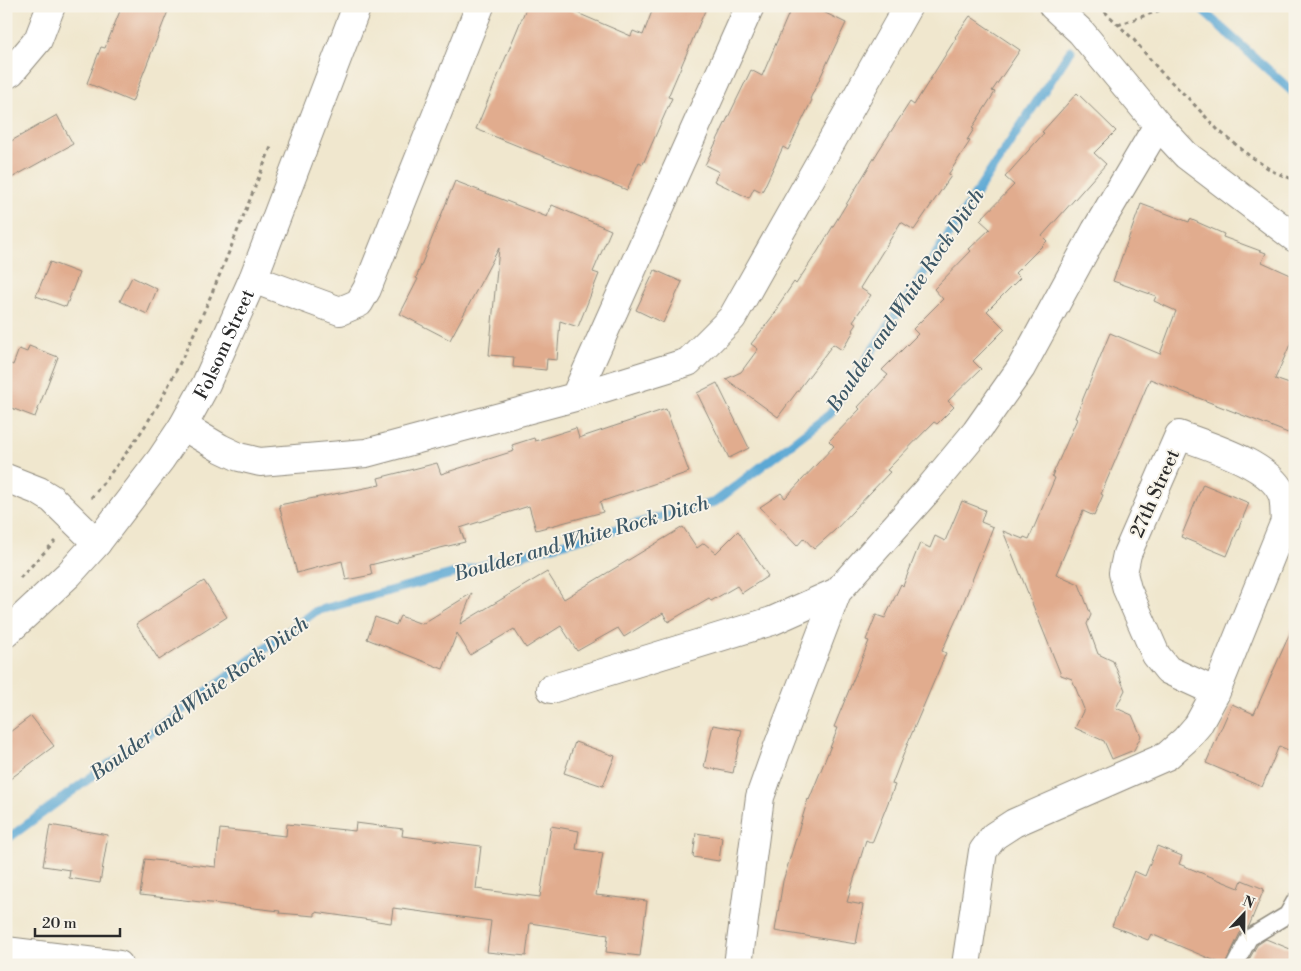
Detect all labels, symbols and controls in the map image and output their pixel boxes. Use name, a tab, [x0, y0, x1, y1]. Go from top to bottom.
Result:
water label: Boulder and White Rock Ditch	[822, 184, 991, 418]
street label: Folsom Street	[189, 285, 260, 404]
street label: 27th Street	[1125, 445, 1185, 541]
water label: Boulder and White Rock Ditch	[450, 491, 712, 588]
water label: Boulder and White Rock Ditch	[85, 611, 315, 787]
north arrow	[1218, 888, 1268, 938]
text: N	[1240, 892, 1257, 913]
scale bar	[35, 906, 120, 938]
text: 20 m	[42, 914, 77, 933]

